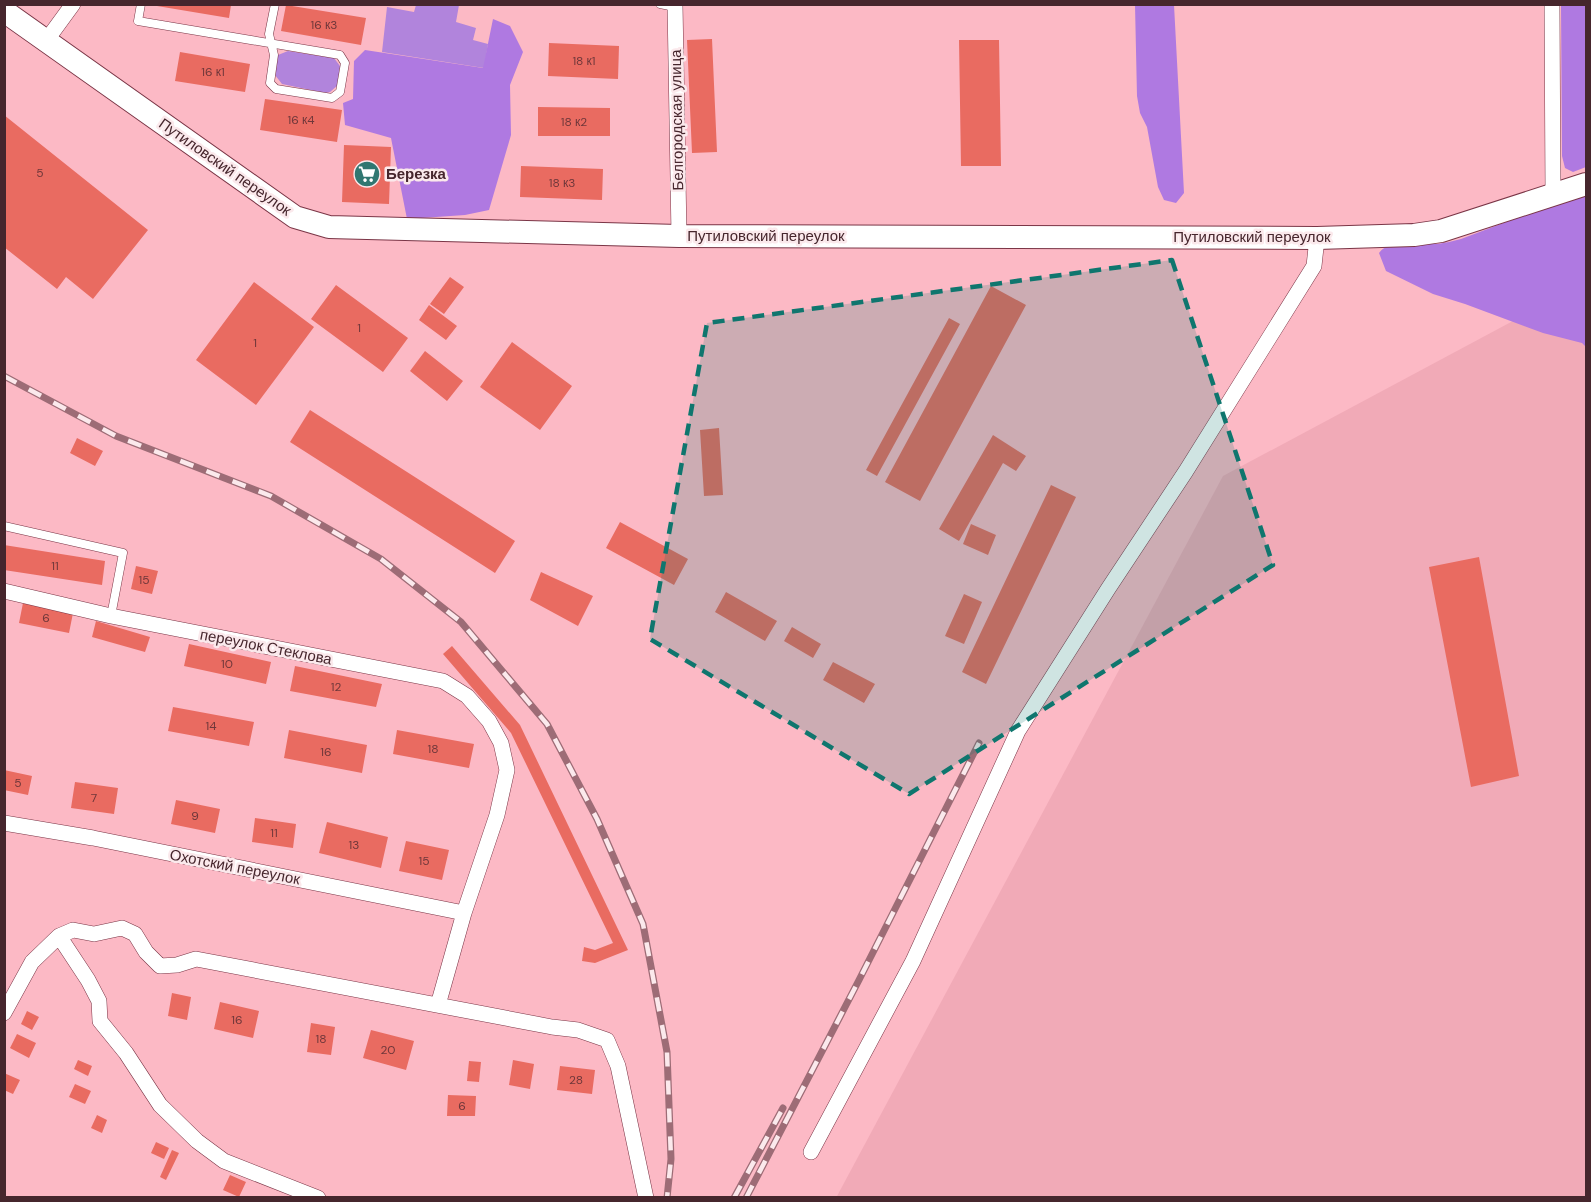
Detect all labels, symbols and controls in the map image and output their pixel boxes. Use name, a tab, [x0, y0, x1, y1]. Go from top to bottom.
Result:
house number: 16 к3	[311, 17, 337, 33]
street label: Белгородская улица	[666, 49, 688, 191]
house number: 18 к1	[572, 53, 596, 69]
house number: 16 к1	[201, 64, 225, 80]
house number: 16 к4	[287, 112, 315, 128]
street label: Путиловский переулок	[155, 114, 296, 221]
house number: 18 к2	[561, 114, 587, 130]
supermarket icon: Березка	[352, 159, 382, 189]
place label: Березка	[386, 164, 447, 184]
house number: 5	[36, 165, 44, 181]
house number: 18 к3	[549, 175, 575, 191]
street label: Путиловский переулок	[687, 226, 845, 246]
street label: Путиловский переулок	[1173, 227, 1331, 247]
house number: 1	[357, 320, 361, 336]
house number: 1	[253, 335, 257, 351]
house number: 11	[51, 558, 59, 574]
house number: 15	[138, 572, 150, 588]
house number: 6	[42, 610, 50, 626]
street label: переулок Стеклова	[198, 624, 334, 670]
house number: 10	[221, 656, 233, 672]
house number: 12	[331, 679, 341, 695]
house number: 14	[205, 718, 217, 734]
house number: 18	[427, 741, 439, 757]
house number: 16	[320, 744, 332, 760]
house number: 5	[14, 775, 22, 791]
house number: 7	[91, 790, 97, 806]
house number: 9	[191, 808, 199, 824]
house number: 11	[270, 825, 278, 841]
house number: 13	[349, 837, 359, 853]
street label: Охотский переулок	[168, 845, 302, 890]
house number: 15	[418, 853, 430, 869]
house number: 16	[231, 1012, 243, 1028]
house number: 18	[315, 1031, 327, 1047]
house number: 20	[380, 1042, 396, 1058]
house number: 28	[569, 1072, 583, 1088]
house number: 6	[458, 1098, 466, 1114]

